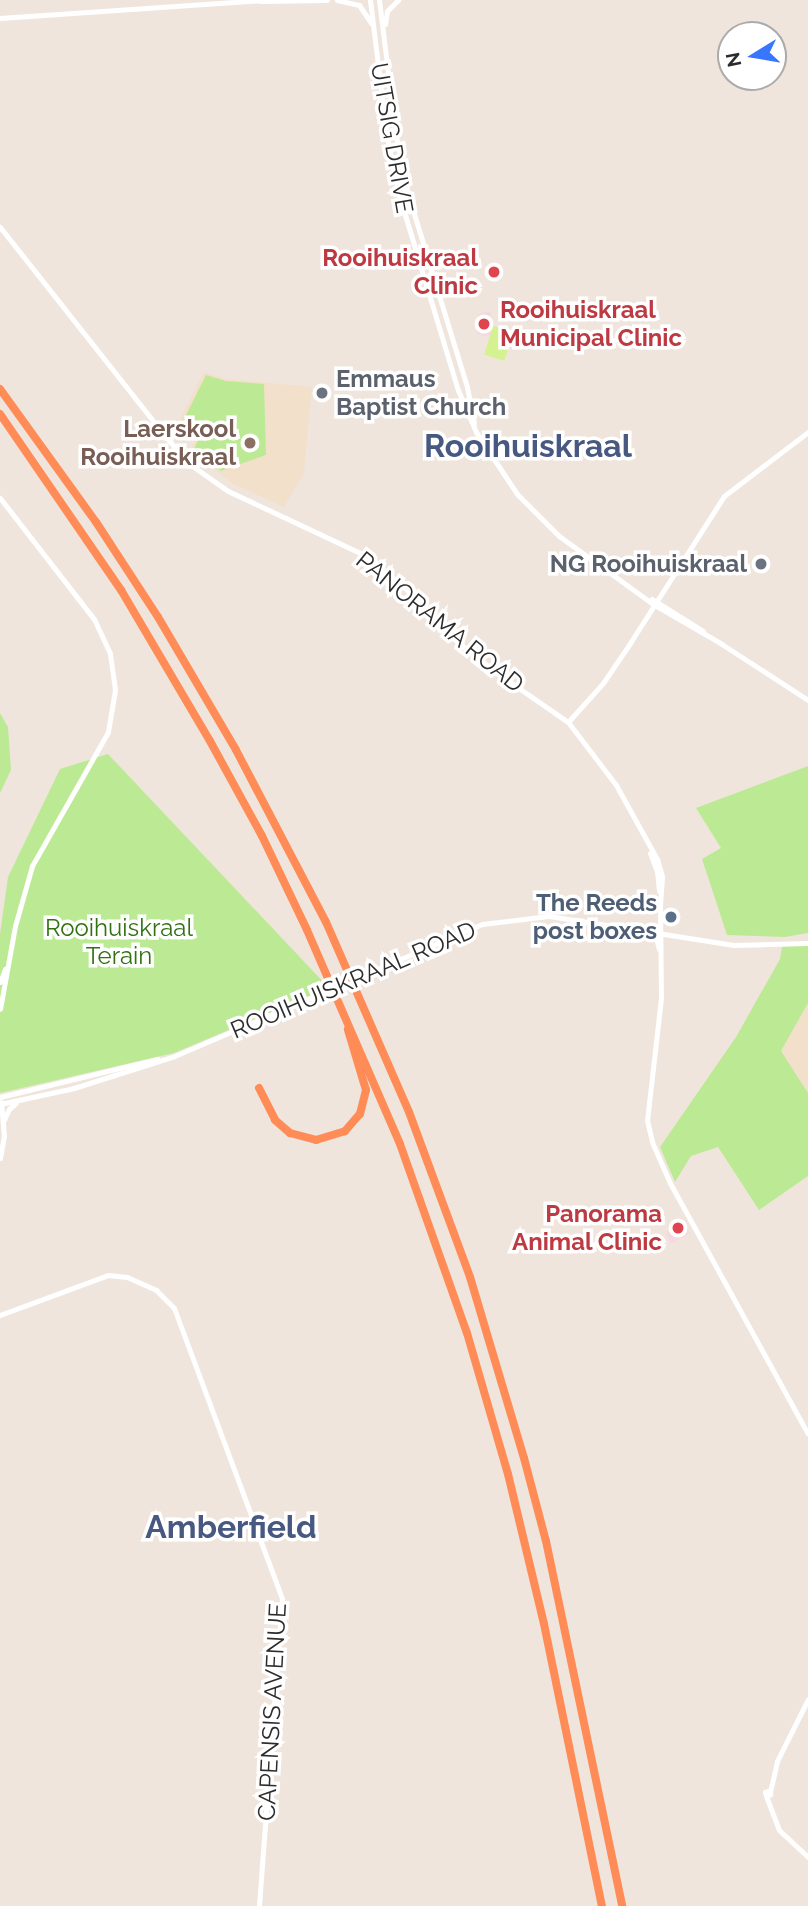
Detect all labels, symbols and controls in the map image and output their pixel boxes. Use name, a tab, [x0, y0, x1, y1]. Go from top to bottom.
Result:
north arrow	[717, 21, 787, 91]
text: N	[721, 50, 746, 69]
street label: UITSIG DRIVE	[365, 61, 419, 215]
place label: Rooihuiskraal Clinic	[322, 244, 478, 300]
marker: Rooihuiskraal Clinic	[484, 262, 504, 282]
place label: Rooihuiskraal Municipal Clinic	[500, 296, 683, 352]
marker: Rooihuiskraal Municipal Clinic	[474, 314, 494, 334]
place label: Emmaus Baptist Church	[336, 365, 506, 421]
marker: Emmaus Baptist Church	[314, 385, 330, 401]
place label: Laerskool Rooihuiskraal	[80, 415, 236, 471]
district label: Rooihuiskraal	[424, 427, 632, 465]
marker: Laerskool Rooihuiskraal	[242, 435, 258, 451]
street label: PANORAMA ROAD	[350, 545, 530, 699]
place label: NG Rooihuiskraal	[550, 550, 747, 578]
marker: NG Rooihuiskraal	[753, 556, 769, 572]
place label: The Reeds post boxes	[533, 889, 657, 945]
marker: The Reeds post boxes	[663, 909, 679, 925]
park label: Rooihuiskraal Terain	[45, 914, 193, 970]
street label: ROOIHUISKRAAL ROAD	[226, 915, 480, 1045]
place label: Panorama Animal Clinic	[511, 1200, 662, 1256]
marker: Panorama Animal Clinic	[668, 1218, 688, 1238]
district label: Amberfield	[145, 1508, 317, 1546]
street label: CAPENSIS AVENUE	[252, 1602, 292, 1822]

